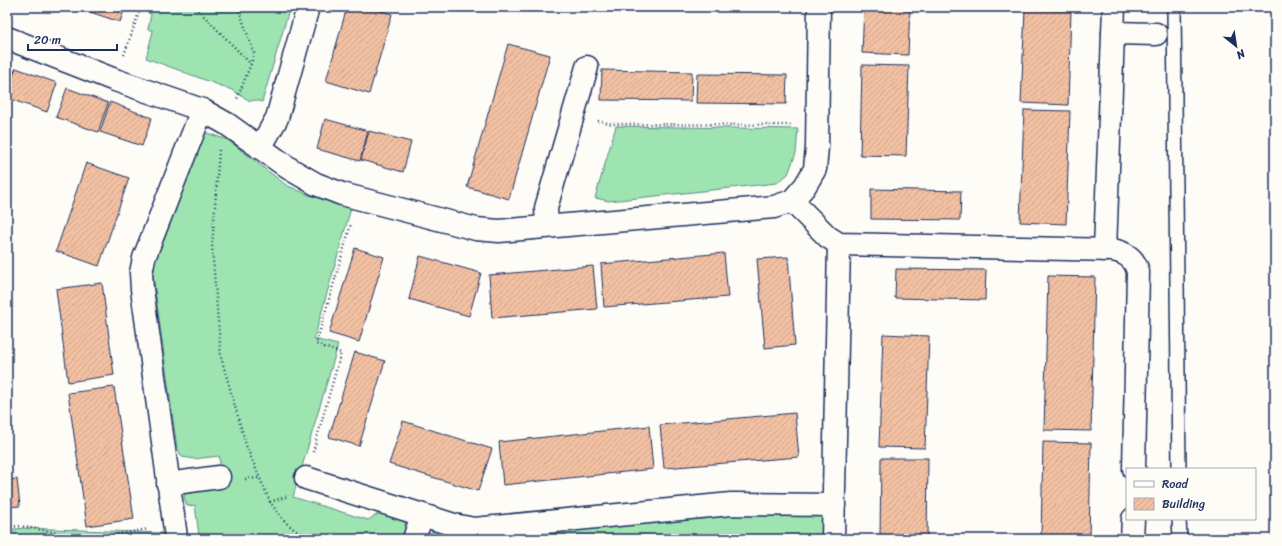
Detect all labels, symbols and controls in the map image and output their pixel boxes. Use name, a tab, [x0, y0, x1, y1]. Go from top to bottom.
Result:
scale bar	[28, 26, 117, 52]
north arrow	[1216, 26, 1256, 66]
text: 20 m	[34, 29, 61, 51]
text: N	[1232, 44, 1250, 65]
legend	[1126, 468, 1256, 520]
text: Road	[1162, 473, 1189, 495]
text: Building	[1162, 493, 1205, 515]

